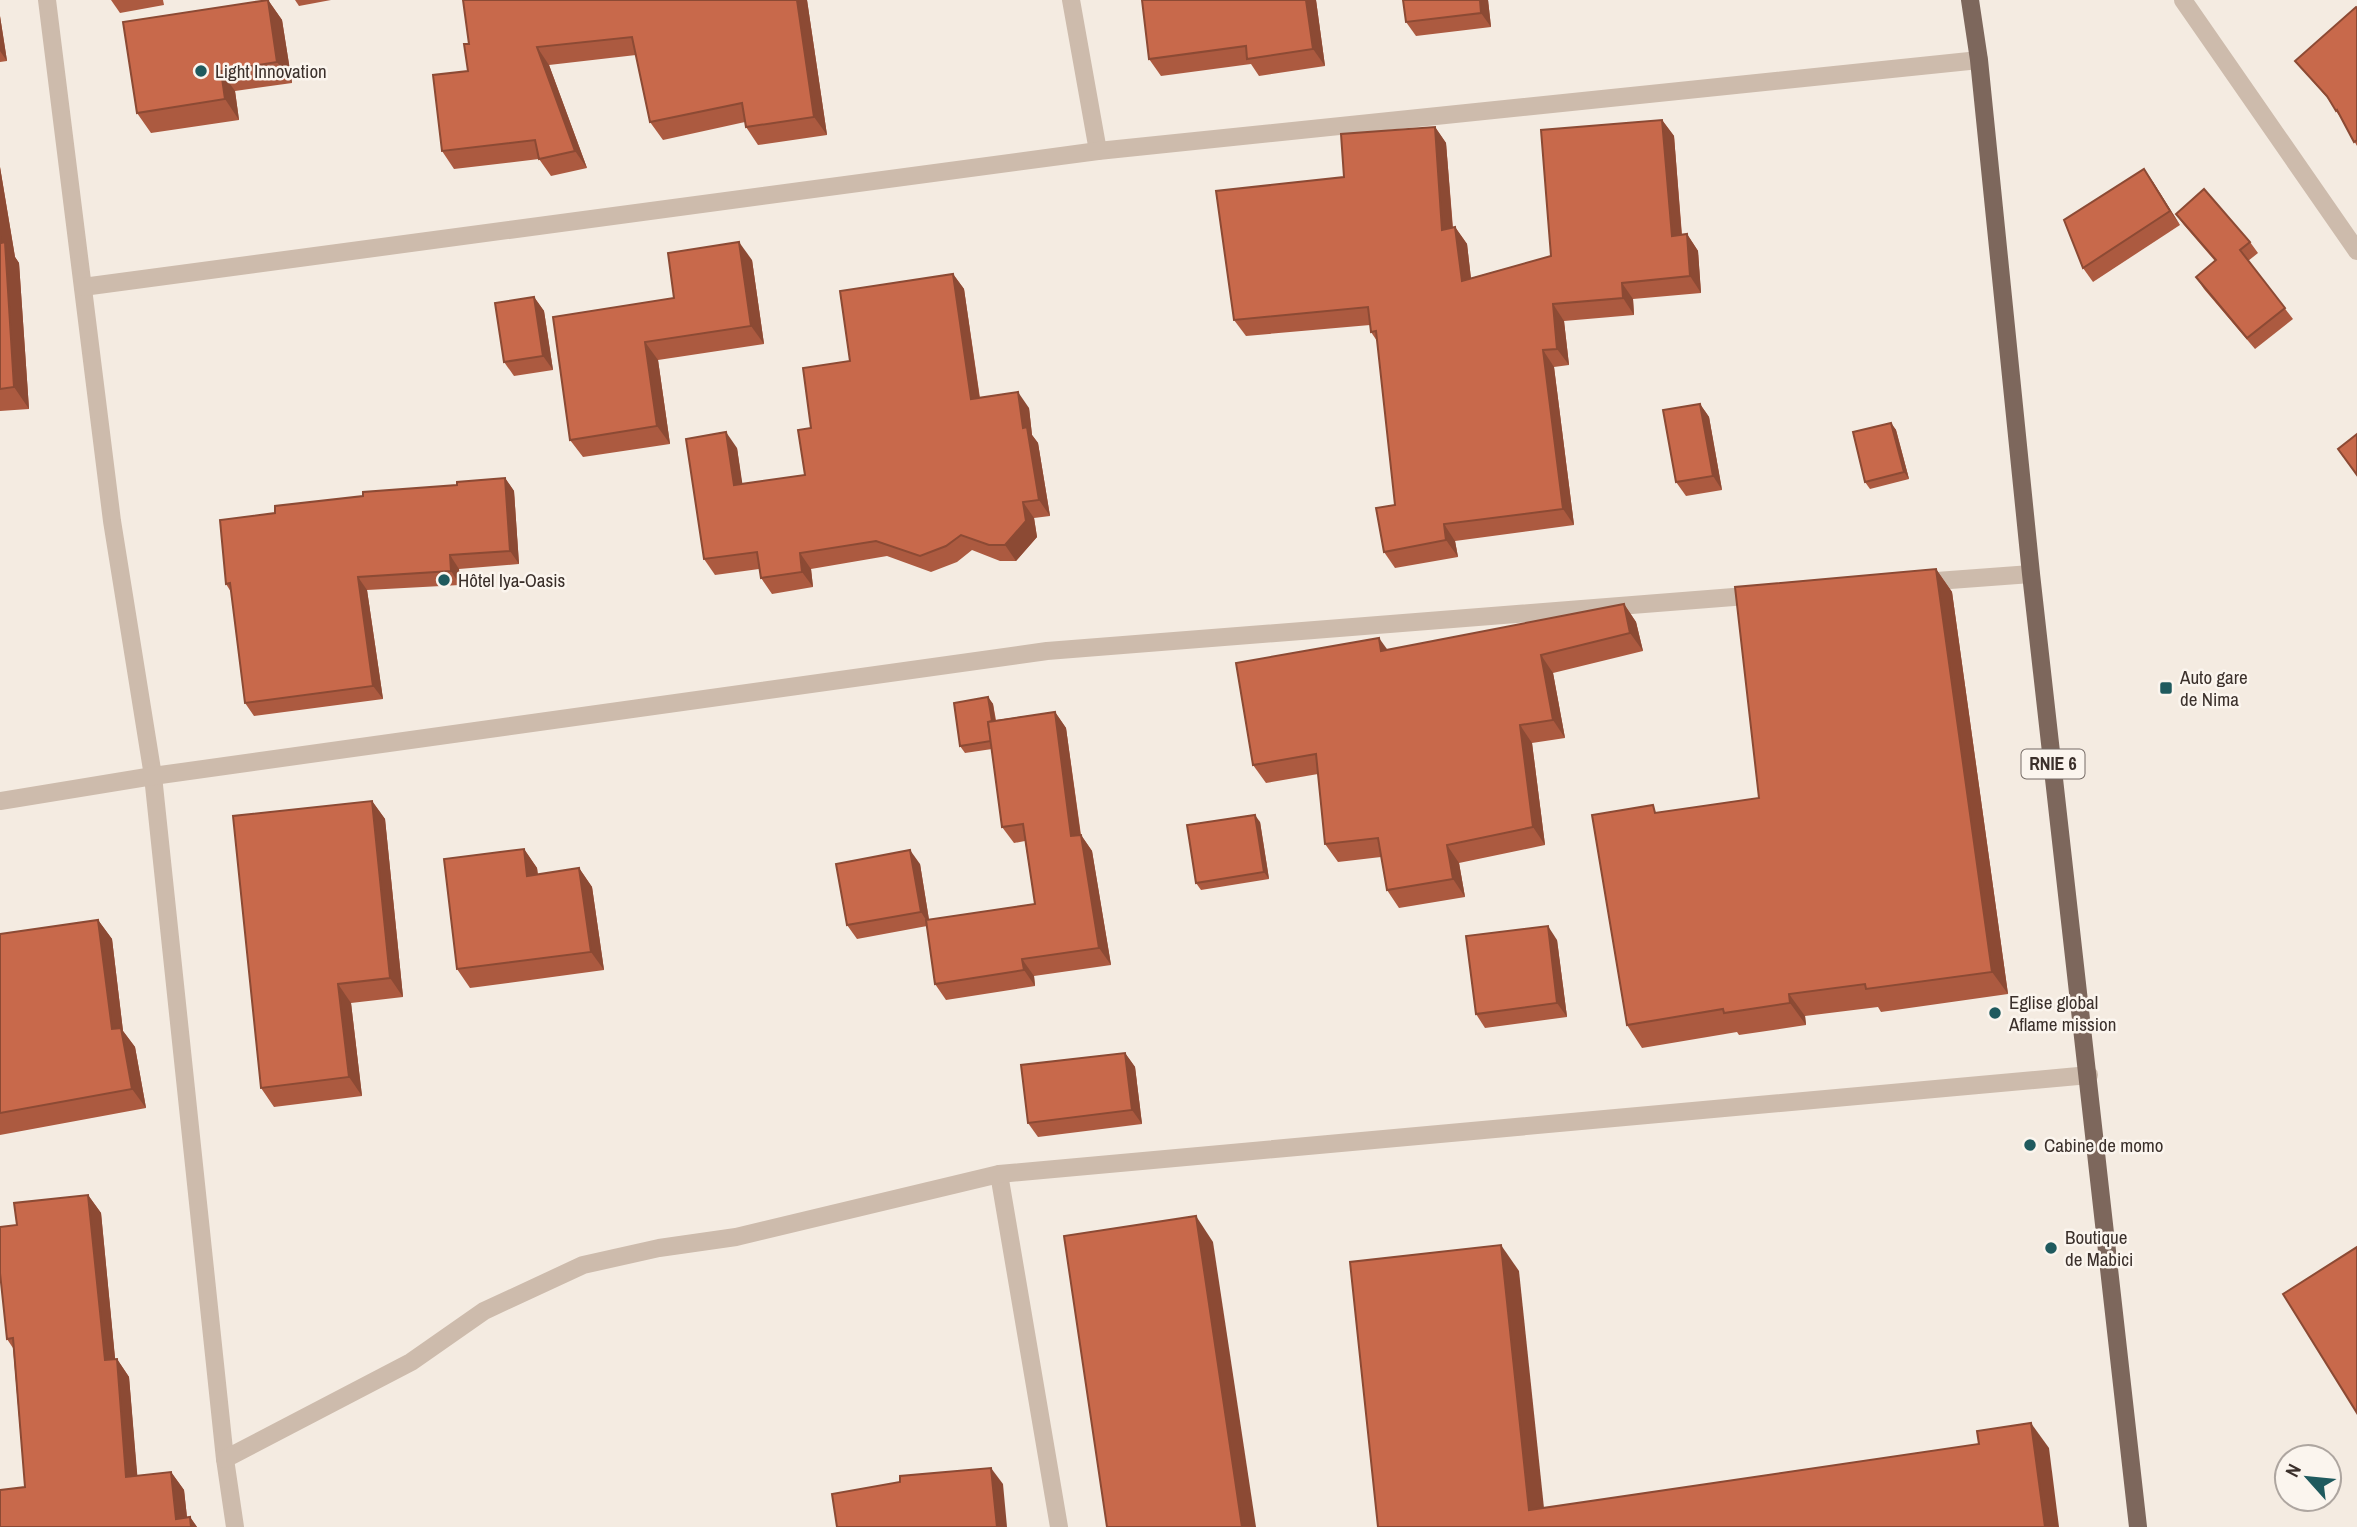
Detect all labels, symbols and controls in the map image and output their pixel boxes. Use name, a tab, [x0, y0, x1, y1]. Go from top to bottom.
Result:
place label: Light Innovation	[215, 58, 327, 84]
marker: Light Innovation	[193, 63, 209, 79]
place label: Hôtel Iya-Oasis	[458, 567, 566, 593]
marker: Hôtel Iya-Oasis	[436, 572, 452, 588]
place label: Auto gare de Nima	[2179, 664, 2248, 712]
marker: Auto gare de Nima	[2158, 680, 2174, 696]
road number: RNIE 6	[2022, 750, 2084, 778]
place label: Eglise global Aflame mission	[2008, 989, 2116, 1037]
marker: Eglise global Aflame mission	[1987, 1005, 2003, 1021]
place label: Cabine de momo	[2044, 1132, 2164, 1158]
marker: Cabine de momo	[2022, 1137, 2038, 1153]
place label: Boutique de Mabici	[2065, 1224, 2133, 1272]
marker: Boutique de Mabici	[2043, 1240, 2059, 1256]
north arrow	[2273, 1443, 2343, 1513]
text: N	[2279, 1459, 2307, 1481]

